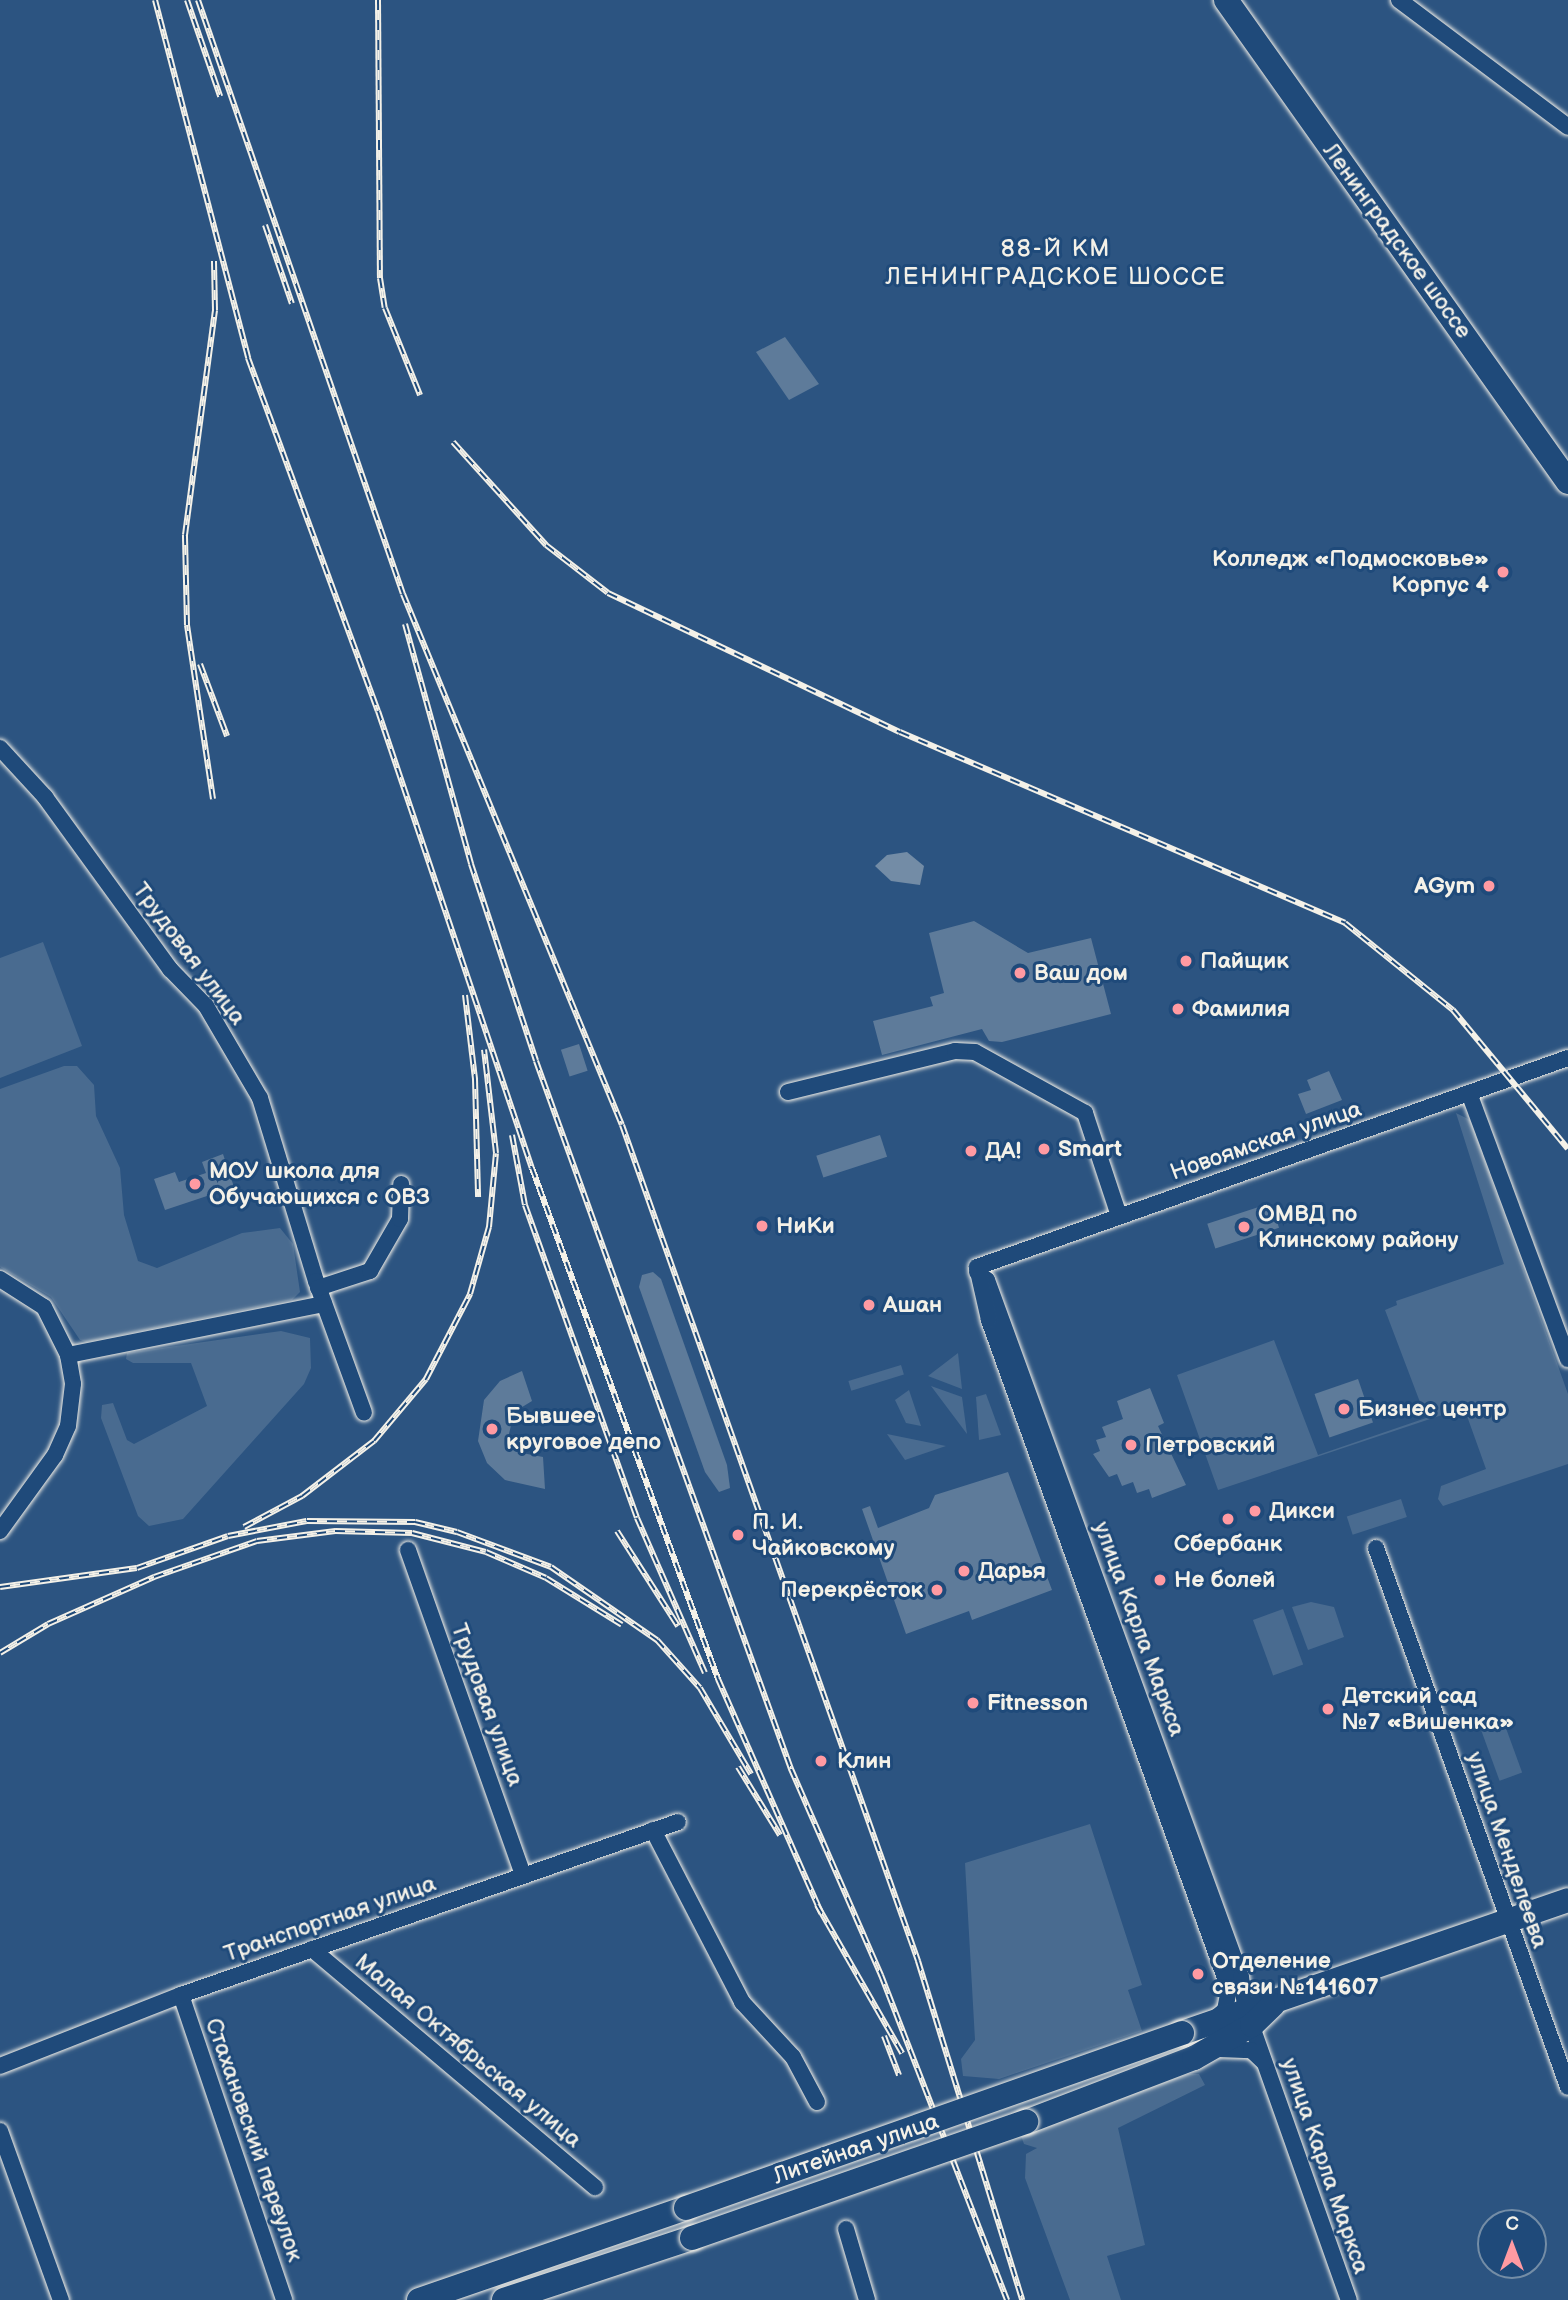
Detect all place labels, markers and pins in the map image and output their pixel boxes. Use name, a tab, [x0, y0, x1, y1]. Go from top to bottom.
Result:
place label: Колледж «Подмосковье» Корпус 4	[1212, 545, 1489, 599]
marker: Колледж «Подмосковье» Корпус 4	[1495, 564, 1511, 580]
place label: AGym	[1414, 872, 1475, 900]
marker: AGym	[1481, 878, 1497, 894]
place label: Пайщик	[1200, 947, 1289, 975]
marker: Пайщик	[1178, 953, 1194, 969]
place label: Ваш дом	[1034, 959, 1128, 987]
marker: Ваш дом	[1012, 965, 1028, 981]
place label: Фамилия	[1192, 995, 1290, 1023]
marker: Фамилия	[1170, 1001, 1186, 1017]
place label: Smart	[1058, 1135, 1122, 1163]
place label: ДА!	[985, 1137, 1022, 1165]
marker: Smart	[1036, 1141, 1052, 1157]
marker: ДА!	[963, 1143, 979, 1159]
place label: МОУ школа для Обучающихся с ОВЗ	[209, 1157, 430, 1211]
marker: МОУ школа для Обучающихся с ОВЗ	[187, 1176, 203, 1192]
place label: ОМВД по Клинскому району	[1258, 1200, 1459, 1254]
place label: НиКи	[776, 1212, 835, 1240]
marker: НиКи	[754, 1218, 770, 1234]
marker: ОМВД по Клинскому району	[1236, 1219, 1252, 1235]
place label: Ашан	[883, 1291, 942, 1319]
marker: Ашан	[861, 1297, 877, 1313]
place label: Бизнес центр	[1358, 1395, 1507, 1423]
marker: Бизнес центр	[1336, 1401, 1352, 1417]
place label: Бывшее круговое депо	[506, 1402, 661, 1456]
marker: Бывшее круговое депо	[484, 1421, 500, 1437]
place label: Петровский	[1145, 1431, 1275, 1459]
marker: Петровский	[1123, 1437, 1139, 1453]
place label: Дикси	[1269, 1497, 1335, 1525]
marker: Дикси	[1247, 1503, 1263, 1519]
place label: П. И. Чайковскому	[752, 1508, 895, 1562]
marker: Сбербанк	[1220, 1511, 1236, 1527]
marker: П. И. Чайковскому	[730, 1527, 746, 1543]
place label: Сбербанк	[1174, 1530, 1282, 1558]
place label: Дарья	[978, 1557, 1046, 1585]
marker: Дарья	[956, 1563, 972, 1579]
place label: Не болей	[1174, 1566, 1275, 1594]
marker: Не болей	[1152, 1572, 1168, 1588]
place label: Перекрёсток	[780, 1576, 923, 1604]
marker: Перекрёсток	[929, 1582, 945, 1598]
place label: Детский сад №7 «Вишенка»	[1342, 1682, 1514, 1736]
place label: Fitnesson	[987, 1689, 1088, 1717]
marker: Fitnesson	[965, 1695, 981, 1711]
marker: Детский сад №7 «Вишенка»	[1320, 1701, 1336, 1717]
place label: Клин	[837, 1747, 891, 1775]
marker: Клин	[811, 1751, 831, 1771]
place label: Отделение связи №141607	[1212, 1947, 1379, 2001]
marker: Отделение связи №141607	[1190, 1966, 1206, 1982]

